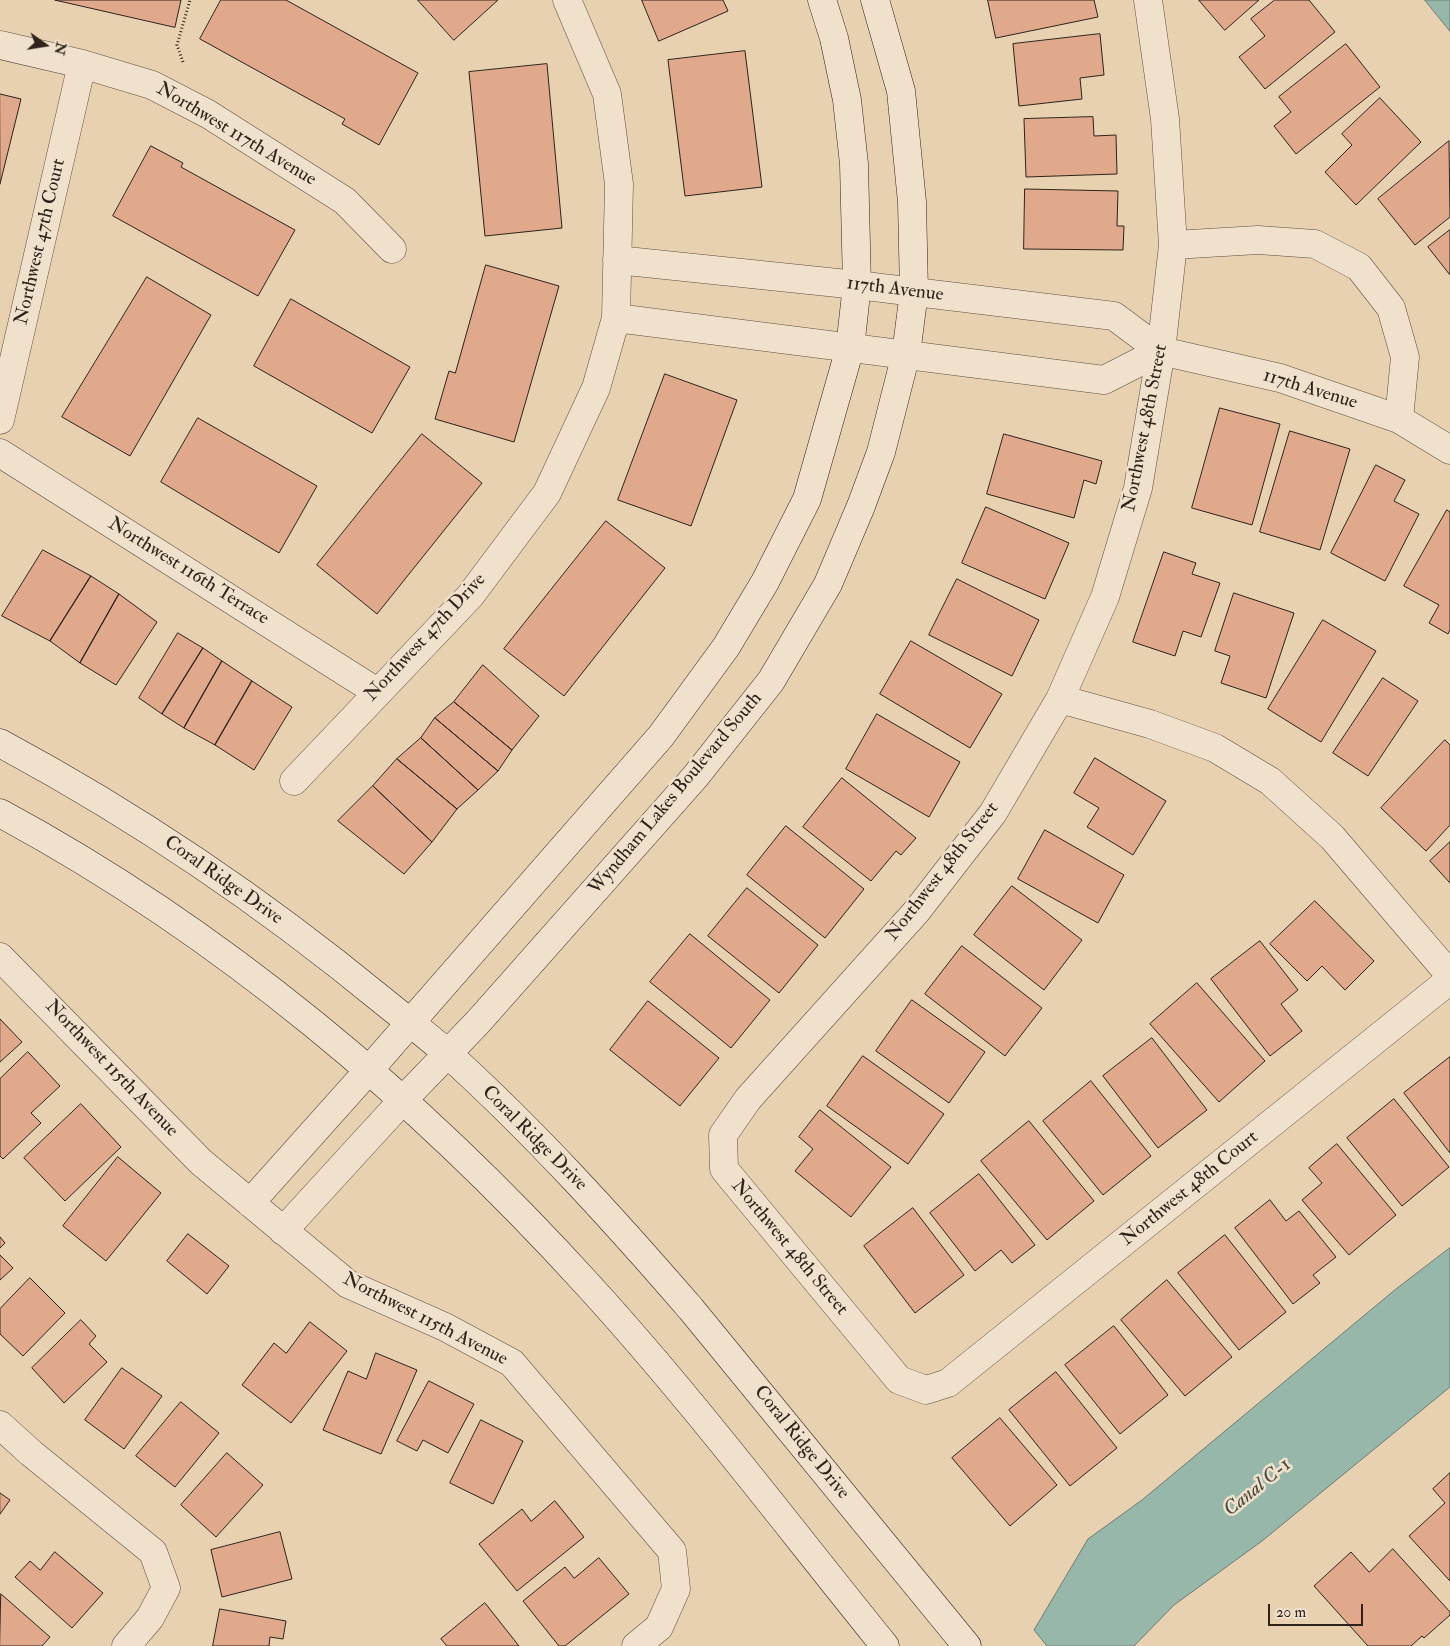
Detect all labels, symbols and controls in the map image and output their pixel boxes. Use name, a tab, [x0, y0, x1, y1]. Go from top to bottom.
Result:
north arrow	[20, 20, 70, 70]
text: N	[50, 40, 70, 57]
street label: Northwest 117th Avenue	[152, 78, 320, 192]
street label: Northwest 47th Court	[11, 157, 71, 327]
street label: 117th Avenue	[845, 273, 945, 307]
street label: Northwest 48th Street	[1119, 342, 1173, 514]
street label: 117th Avenue	[1260, 365, 1360, 415]
street label: Northwest 116th Terrace	[103, 513, 273, 631]
street label: Northwest 47th Drive	[361, 569, 491, 707]
street label: Wyndham Lakes Boulevard South	[585, 688, 767, 900]
street label: Northwest 48th Street	[882, 798, 1004, 946]
street label: Coral Ridge Drive	[159, 832, 287, 930]
street label: Northwest 115th Avenue	[40, 996, 182, 1142]
street label: Coral Ridge Drive	[477, 1082, 591, 1196]
street label: Northwest 48th Court	[1117, 1127, 1263, 1251]
street label: Northwest 48th Street	[726, 1176, 852, 1320]
street label: Northwest 115th Avenue	[339, 1269, 511, 1371]
street label: Coral Ridge Drive	[748, 1382, 854, 1504]
water label: Canal C-1	[1219, 1454, 1297, 1522]
scale bar	[1270, 1594, 1365, 1626]
text: 20 m	[1276, 1603, 1306, 1622]

